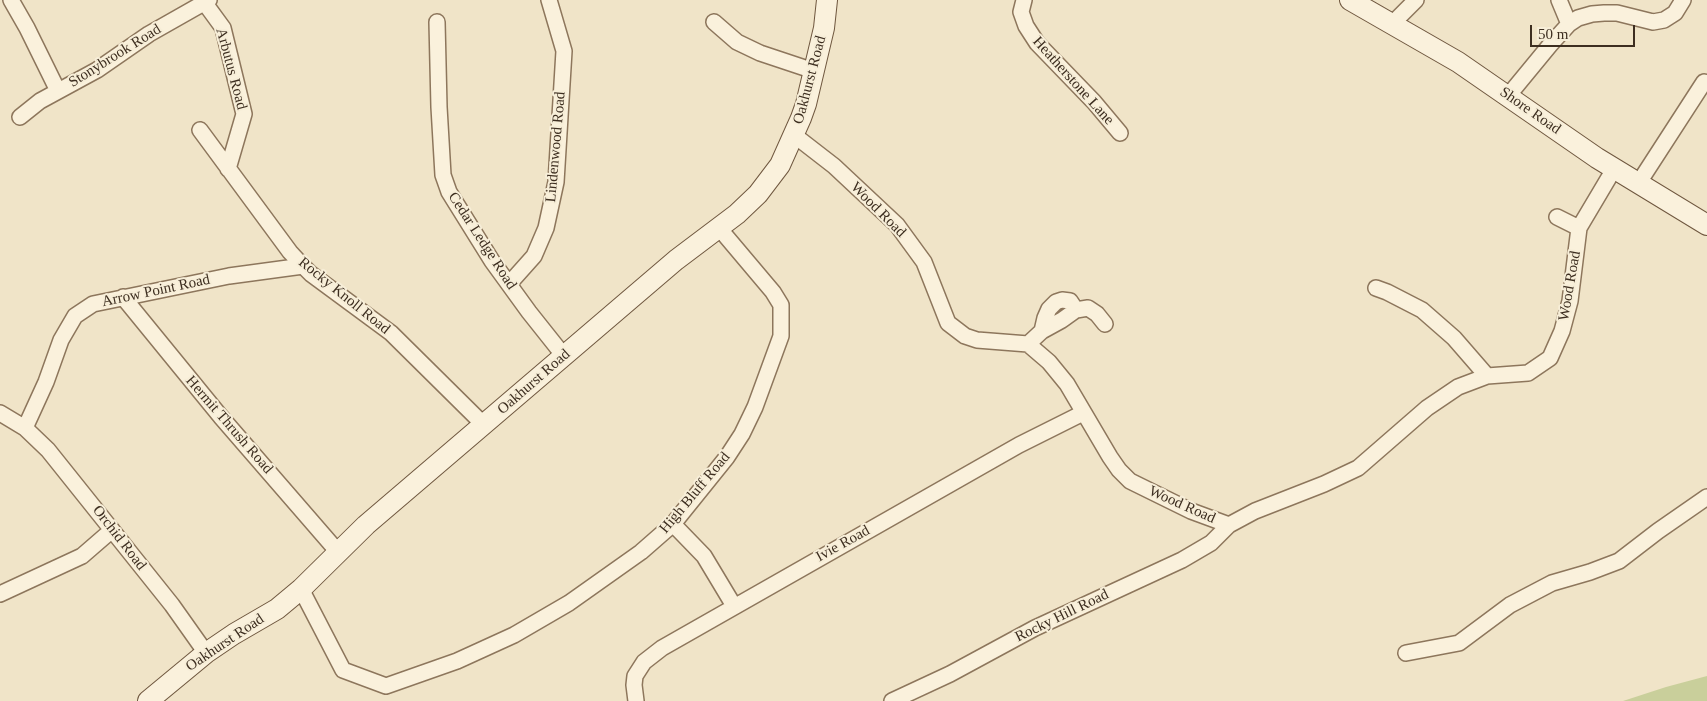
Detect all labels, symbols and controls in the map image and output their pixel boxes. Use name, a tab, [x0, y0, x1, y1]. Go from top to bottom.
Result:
scale bar	[1532, 15, 1637, 47]
street label: Stonybrook Road	[66, 20, 164, 92]
street label: Arbutus Road	[211, 26, 251, 112]
text: 50 m	[1538, 26, 1568, 42]
street label: Heatherstone Lane	[1029, 33, 1117, 129]
street label: Oakhurst Road	[790, 34, 830, 126]
street label: Shore Road	[1496, 83, 1564, 139]
street label: Lindenwood Road	[542, 91, 570, 203]
street label: Wood Road	[847, 179, 909, 241]
street label: Cedar Ledge Road	[444, 189, 520, 293]
street label: Wood Road	[1555, 250, 1585, 322]
street label: Rocky Knoll Road	[295, 254, 393, 338]
street label: Arrow Point Road	[100, 271, 212, 311]
street label: Oakhurst Road	[494, 346, 574, 418]
street label: Hermit Thrush Road	[181, 372, 277, 478]
street label: High Bluff Road	[656, 449, 734, 537]
street label: Wood Road	[1146, 482, 1218, 528]
street label: Orchid Road	[88, 502, 150, 574]
street label: Ivie Road	[813, 522, 873, 566]
street label: Rocky Hill Road	[1012, 586, 1112, 646]
street label: Oakhurst Road	[182, 610, 268, 676]

